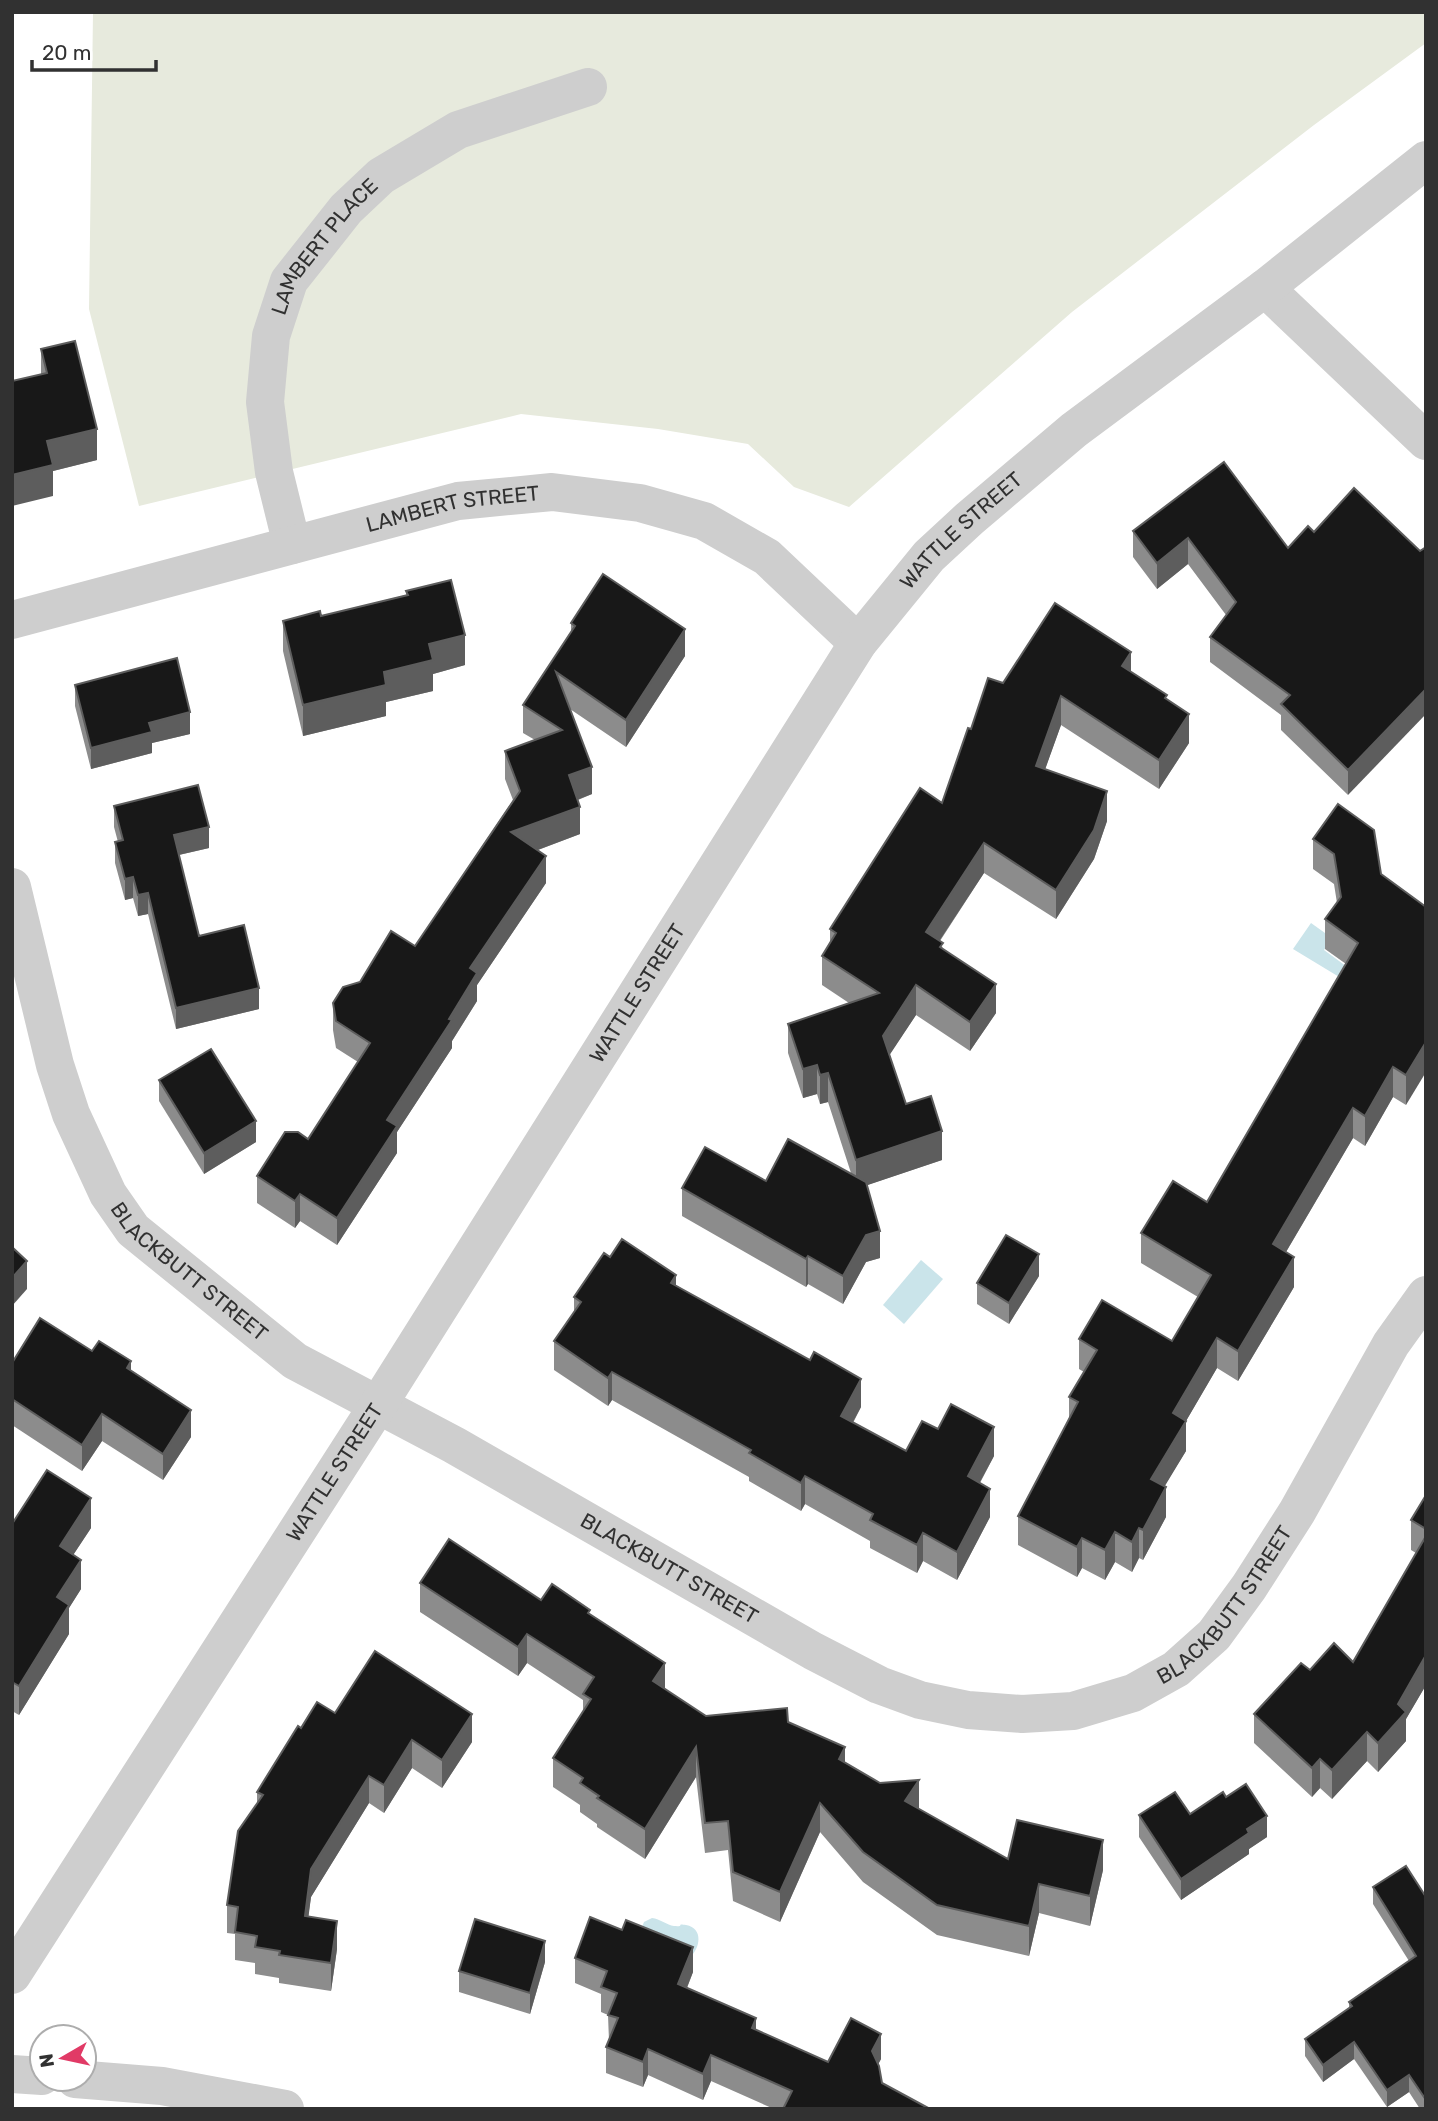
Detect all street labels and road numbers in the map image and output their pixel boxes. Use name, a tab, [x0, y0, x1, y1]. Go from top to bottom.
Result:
street label: LAMBERT PLACE	[266, 173, 383, 318]
street label: WATTLE STREET	[894, 466, 1027, 594]
street label: LAMBERT STREET	[363, 480, 540, 537]
street label: WATTLE STREET	[584, 919, 690, 1067]
street label: BLACKBUTT STREET	[106, 1197, 273, 1346]
street label: WATTLE STREET	[281, 1399, 388, 1546]
street label: BLACKBUTT STREET	[576, 1507, 763, 1629]
street label: BLACKBUTT STREET	[1152, 1521, 1297, 1689]

